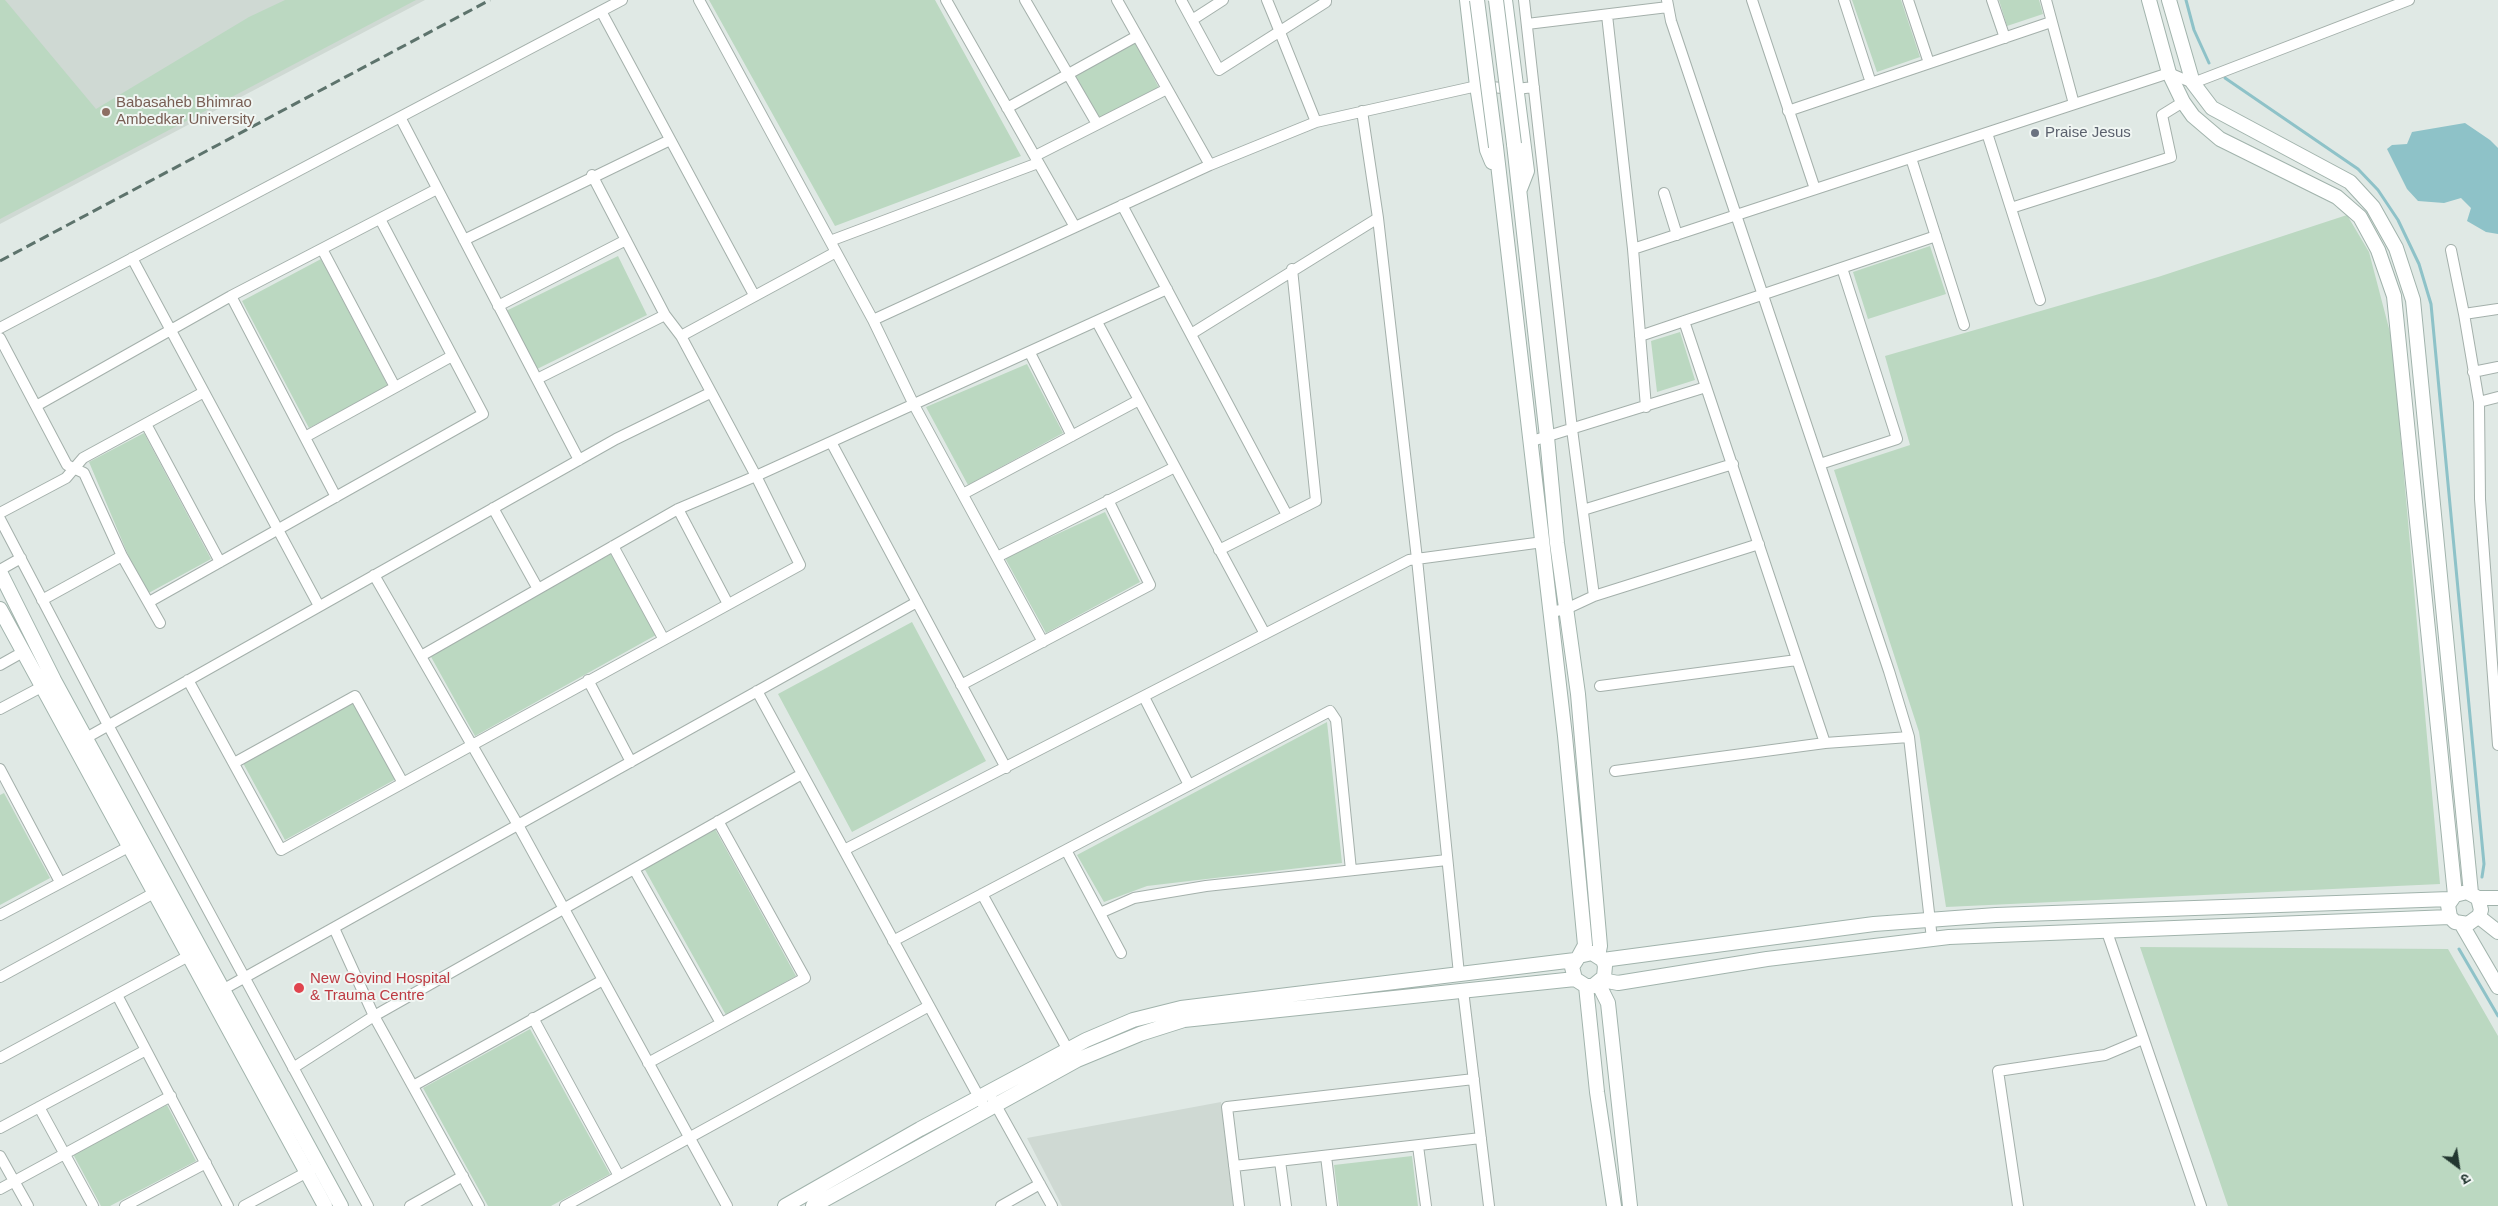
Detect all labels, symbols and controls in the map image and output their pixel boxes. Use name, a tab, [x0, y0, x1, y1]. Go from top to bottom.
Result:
place label: Babasaheb Bhimrao Ambedkar University	[116, 94, 254, 129]
marker: Babasaheb Bhimrao Ambedkar University	[100, 106, 112, 118]
place label: Praise Jesus	[2045, 124, 2131, 142]
marker: Praise Jesus	[2029, 127, 2041, 139]
place label: New Govind Hospital & Trauma Centre	[310, 970, 450, 1005]
marker: New Govind Hospital & Trauma Centre	[292, 981, 306, 995]
north arrow	[2433, 1141, 2483, 1191]
text: उ	[2458, 1170, 2473, 1188]

